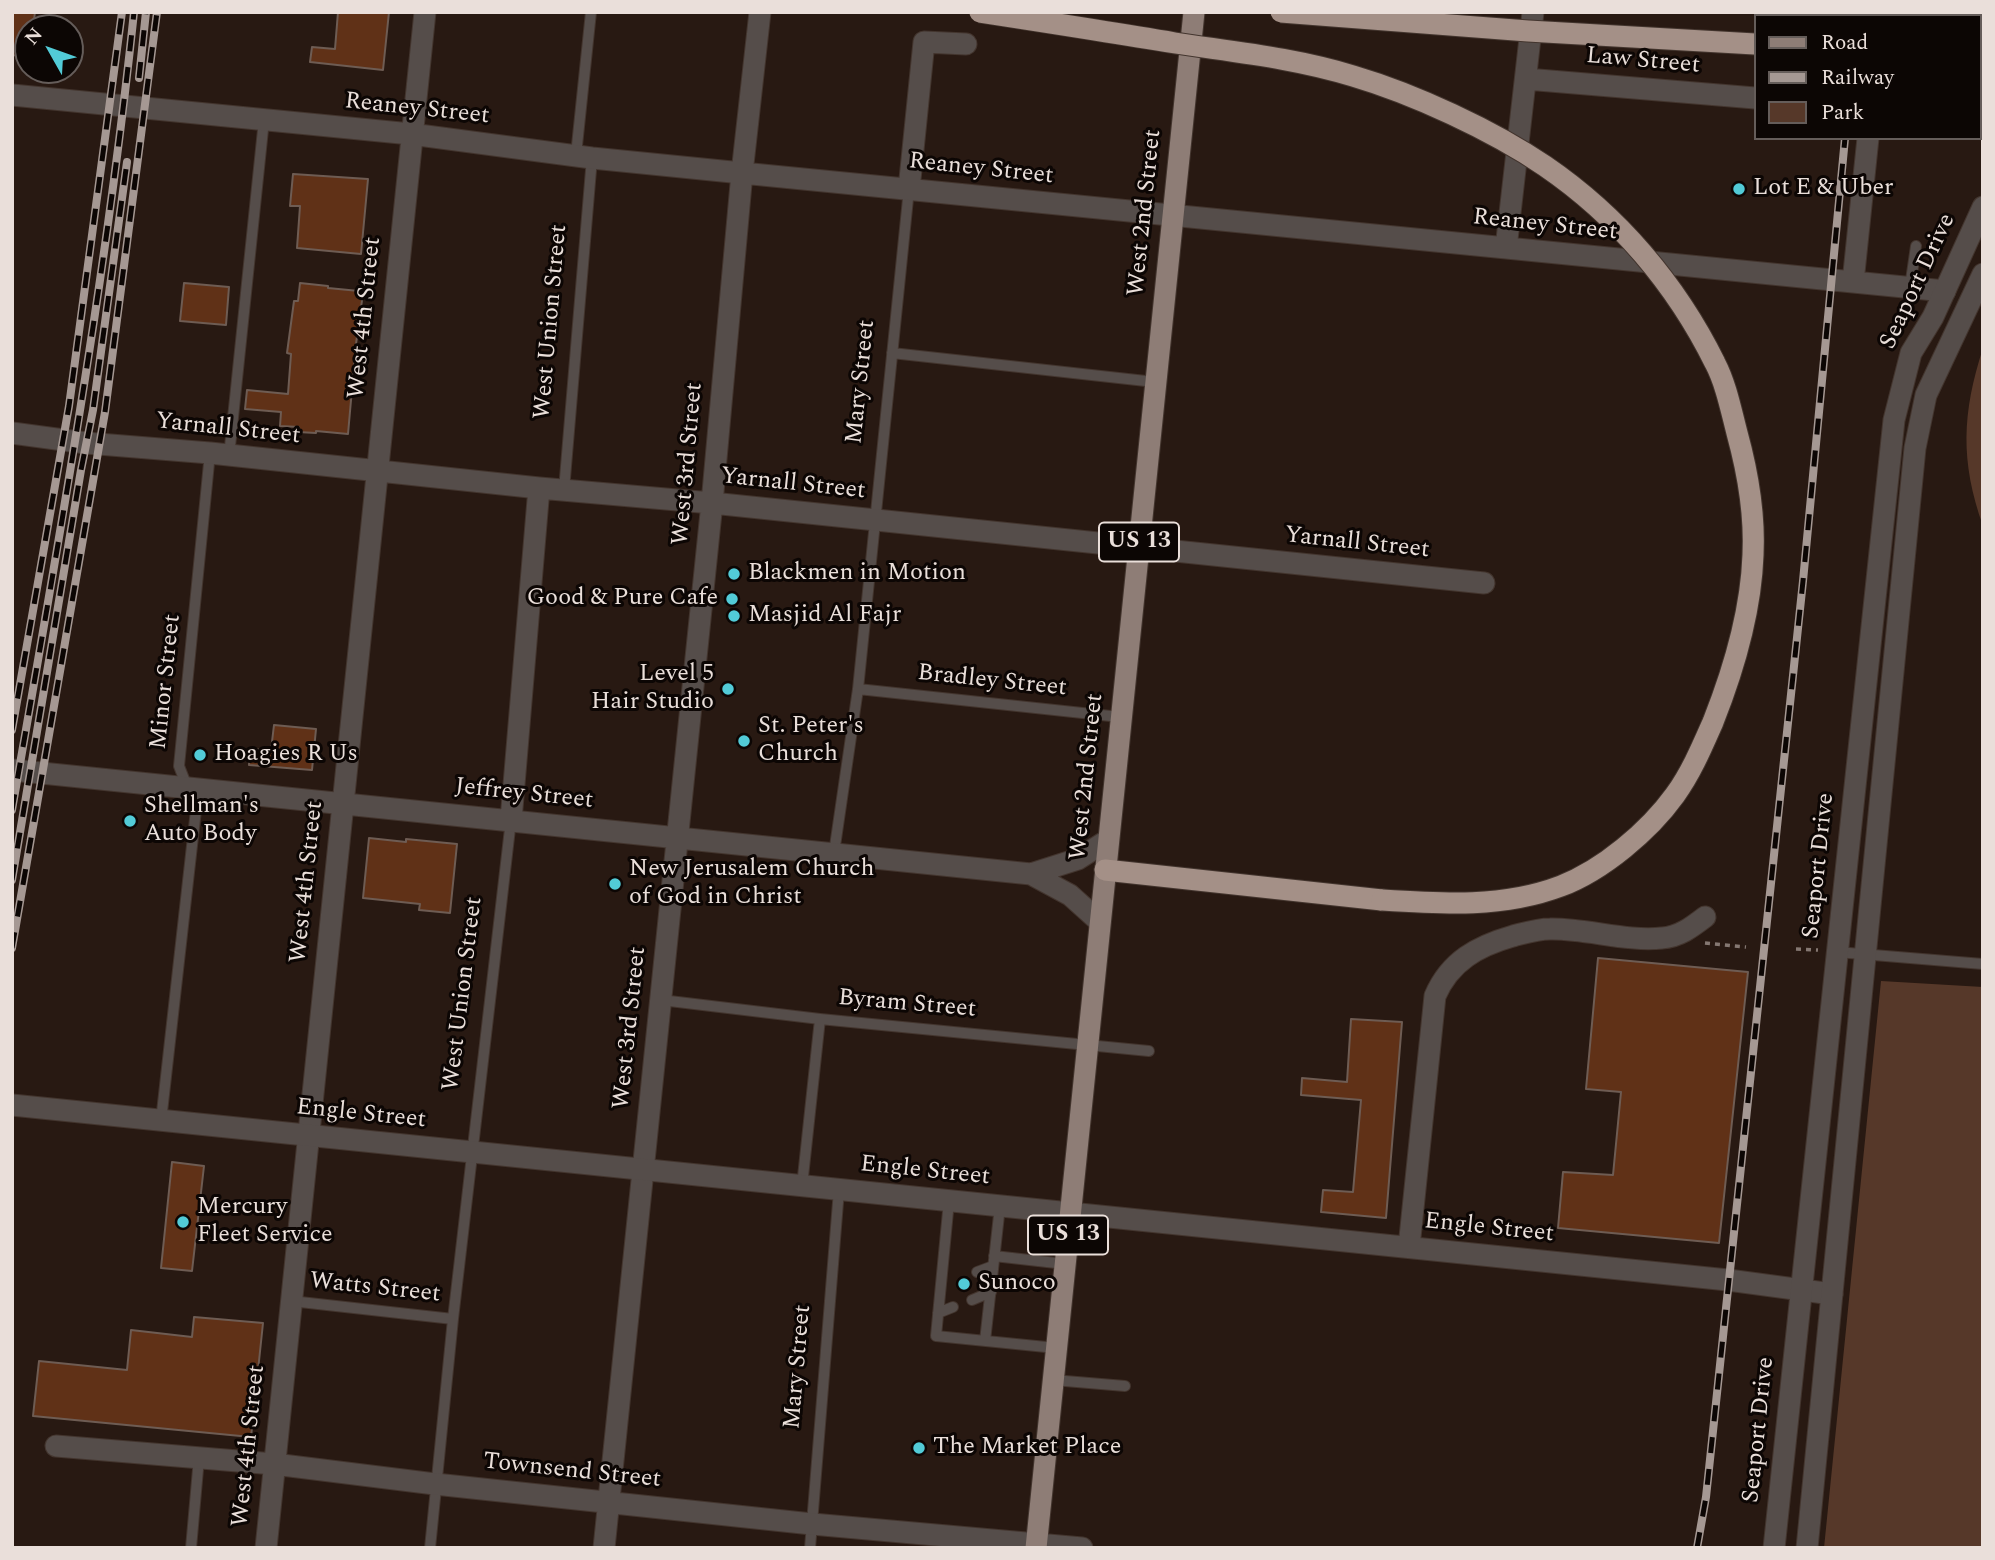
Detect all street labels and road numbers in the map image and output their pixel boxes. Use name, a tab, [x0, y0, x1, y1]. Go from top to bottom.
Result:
street label: Law Street	[1585, 43, 1701, 81]
street label: Reaney Street	[343, 88, 491, 132]
street label: West 2nd Street	[1123, 128, 1169, 298]
street label: Reaney Street	[907, 148, 1055, 192]
street label: Reaney Street	[1471, 204, 1619, 248]
street label: Seaport Drive	[1875, 210, 1963, 354]
street label: West Union Street	[529, 223, 575, 421]
street label: West 4th Street	[343, 236, 389, 400]
street label: Mary Street	[841, 318, 883, 446]
street label: West 3rd Street	[668, 381, 710, 547]
street label: Yarnall Street	[154, 408, 302, 452]
street label: Yarnall Street	[719, 463, 867, 507]
road number: US 13	[1099, 522, 1179, 562]
street label: Yarnall Street	[1283, 522, 1431, 566]
street label: Minor Street	[146, 613, 188, 751]
street label: Bradley Street	[916, 660, 1068, 704]
street label: West 2nd Street	[1065, 692, 1111, 862]
street label: Jeffrey Street	[454, 773, 594, 817]
street label: Seaport Drive	[1798, 792, 1842, 940]
street label: West 4th Street	[285, 800, 331, 964]
street label: West Union Street	[438, 895, 490, 1093]
street label: West 3rd Street	[608, 945, 654, 1111]
street label: Byram Street	[837, 985, 977, 1025]
street label: Engle Street	[295, 1094, 427, 1136]
street label: Engle Street	[859, 1151, 991, 1193]
street label: Engle Street	[1423, 1208, 1555, 1250]
road number: US 13	[1028, 1216, 1108, 1254]
street label: Watts Street	[308, 1268, 442, 1310]
street label: Mary Street	[779, 1304, 819, 1430]
street label: Seaport Drive	[1738, 1356, 1782, 1504]
street label: West 4th Street	[227, 1364, 273, 1528]
street label: Townsend Street	[482, 1448, 662, 1496]

